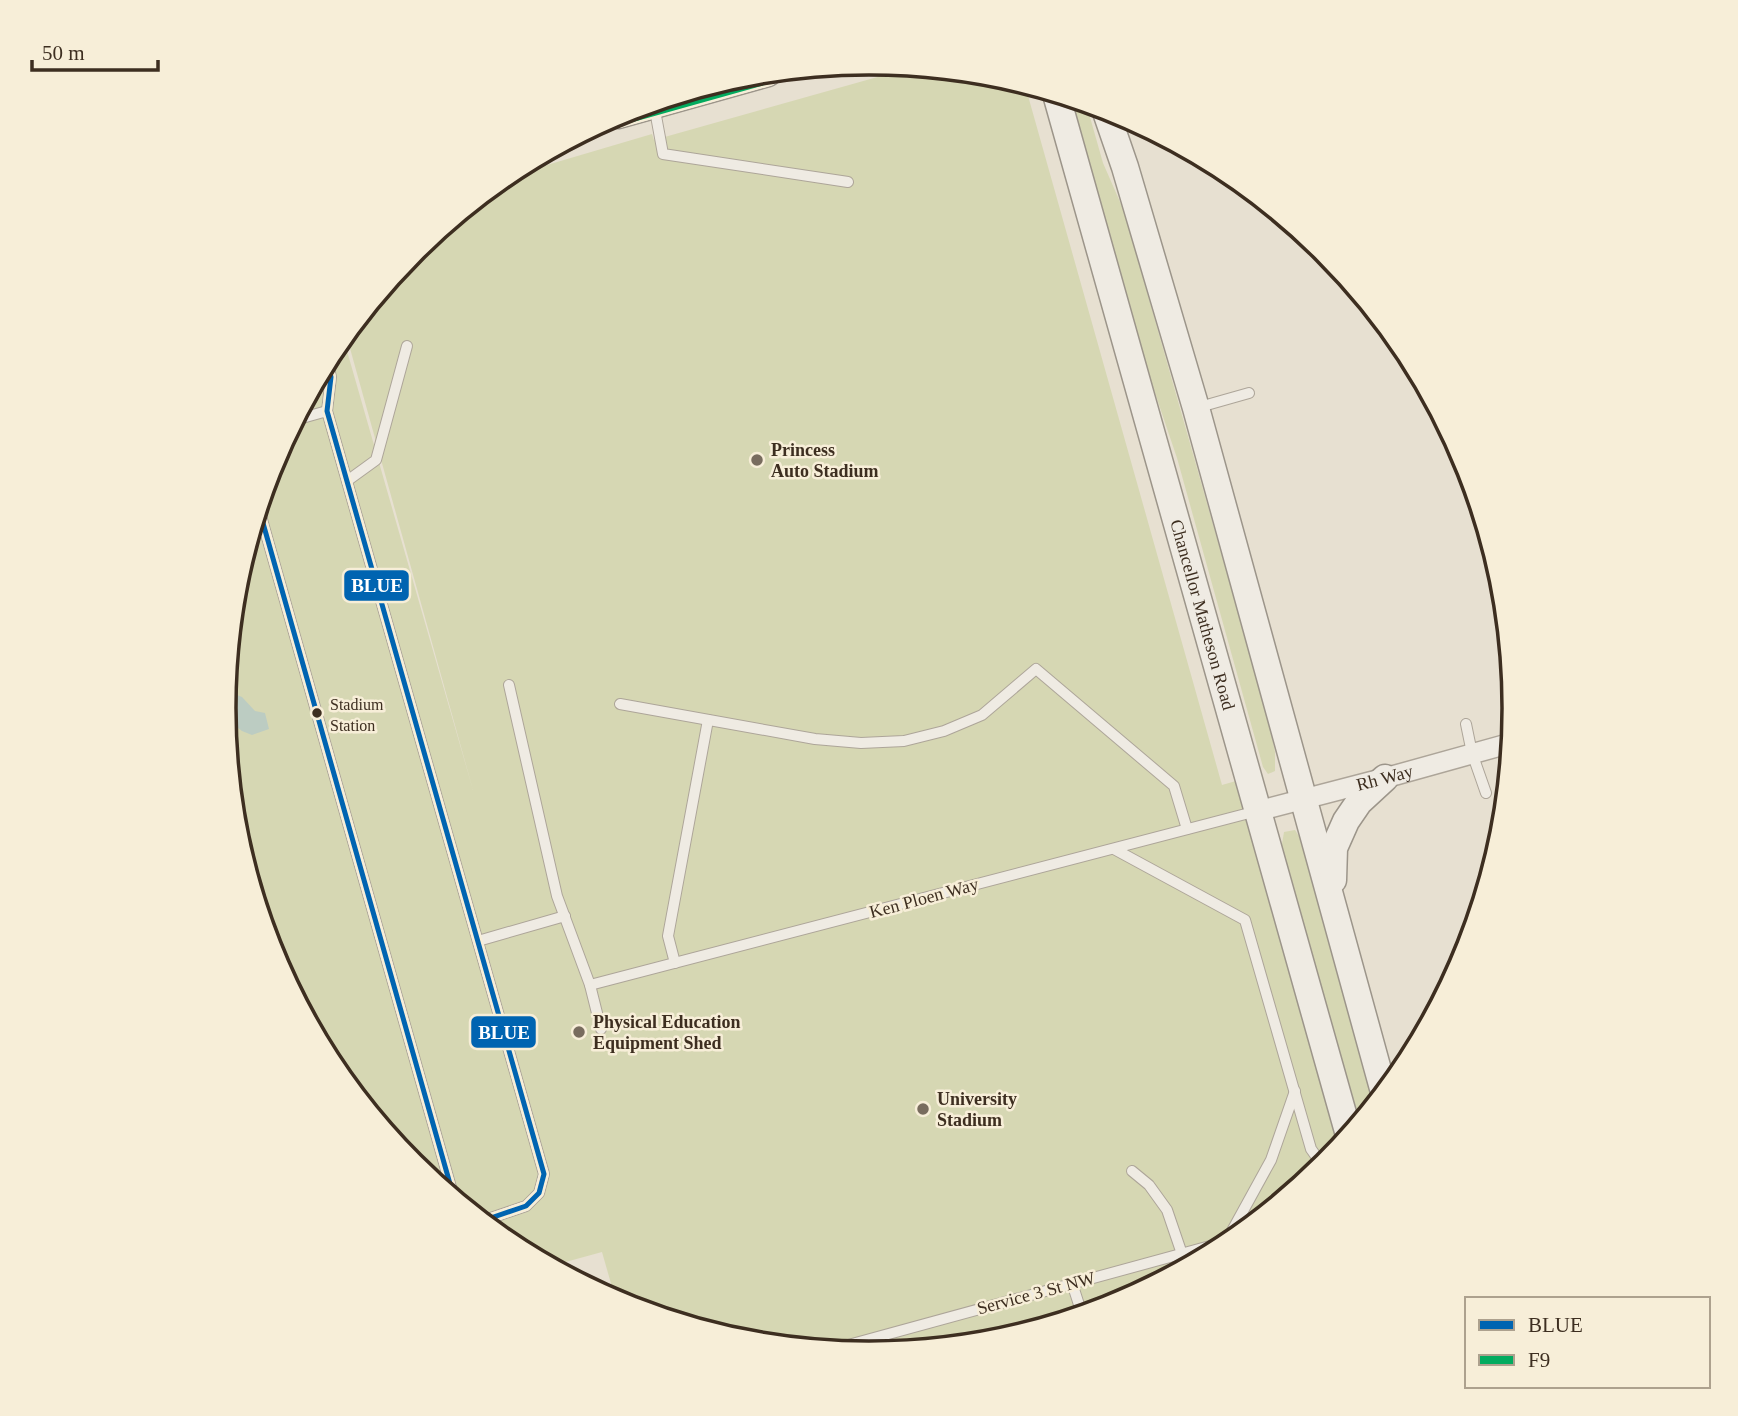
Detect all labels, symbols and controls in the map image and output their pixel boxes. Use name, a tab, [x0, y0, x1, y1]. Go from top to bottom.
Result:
scale bar	[32, 28, 158, 72]
text: 50 m	[42, 41, 85, 65]
place label: Princess Auto Stadium	[771, 440, 879, 481]
marker: Princess Auto Stadium	[749, 452, 765, 468]
street label: Chancellor Matheson Road	[1166, 517, 1239, 712]
line badge: BLUE	[343, 569, 410, 602]
text: BLUE	[351, 575, 403, 596]
place label: Stadium Station	[330, 696, 384, 734]
marker: Stadium Station	[310, 706, 324, 720]
street label: Rh Way	[1354, 761, 1415, 795]
street label: Ken Ploen Way	[867, 874, 981, 922]
place label: Physical Education Equipment Shed	[593, 1012, 741, 1053]
line badge: BLUE	[470, 1015, 537, 1049]
text: BLUE	[478, 1022, 530, 1043]
marker: Physical Education Equipment Shed	[571, 1024, 587, 1040]
place label: University Stadium	[937, 1089, 1017, 1130]
marker: University Stadium	[915, 1101, 931, 1117]
street label: Service 3 St NW	[975, 1268, 1097, 1318]
legend	[1465, 1297, 1710, 1388]
text: BLUE	[1528, 1313, 1583, 1337]
text: F9	[1528, 1348, 1550, 1372]

